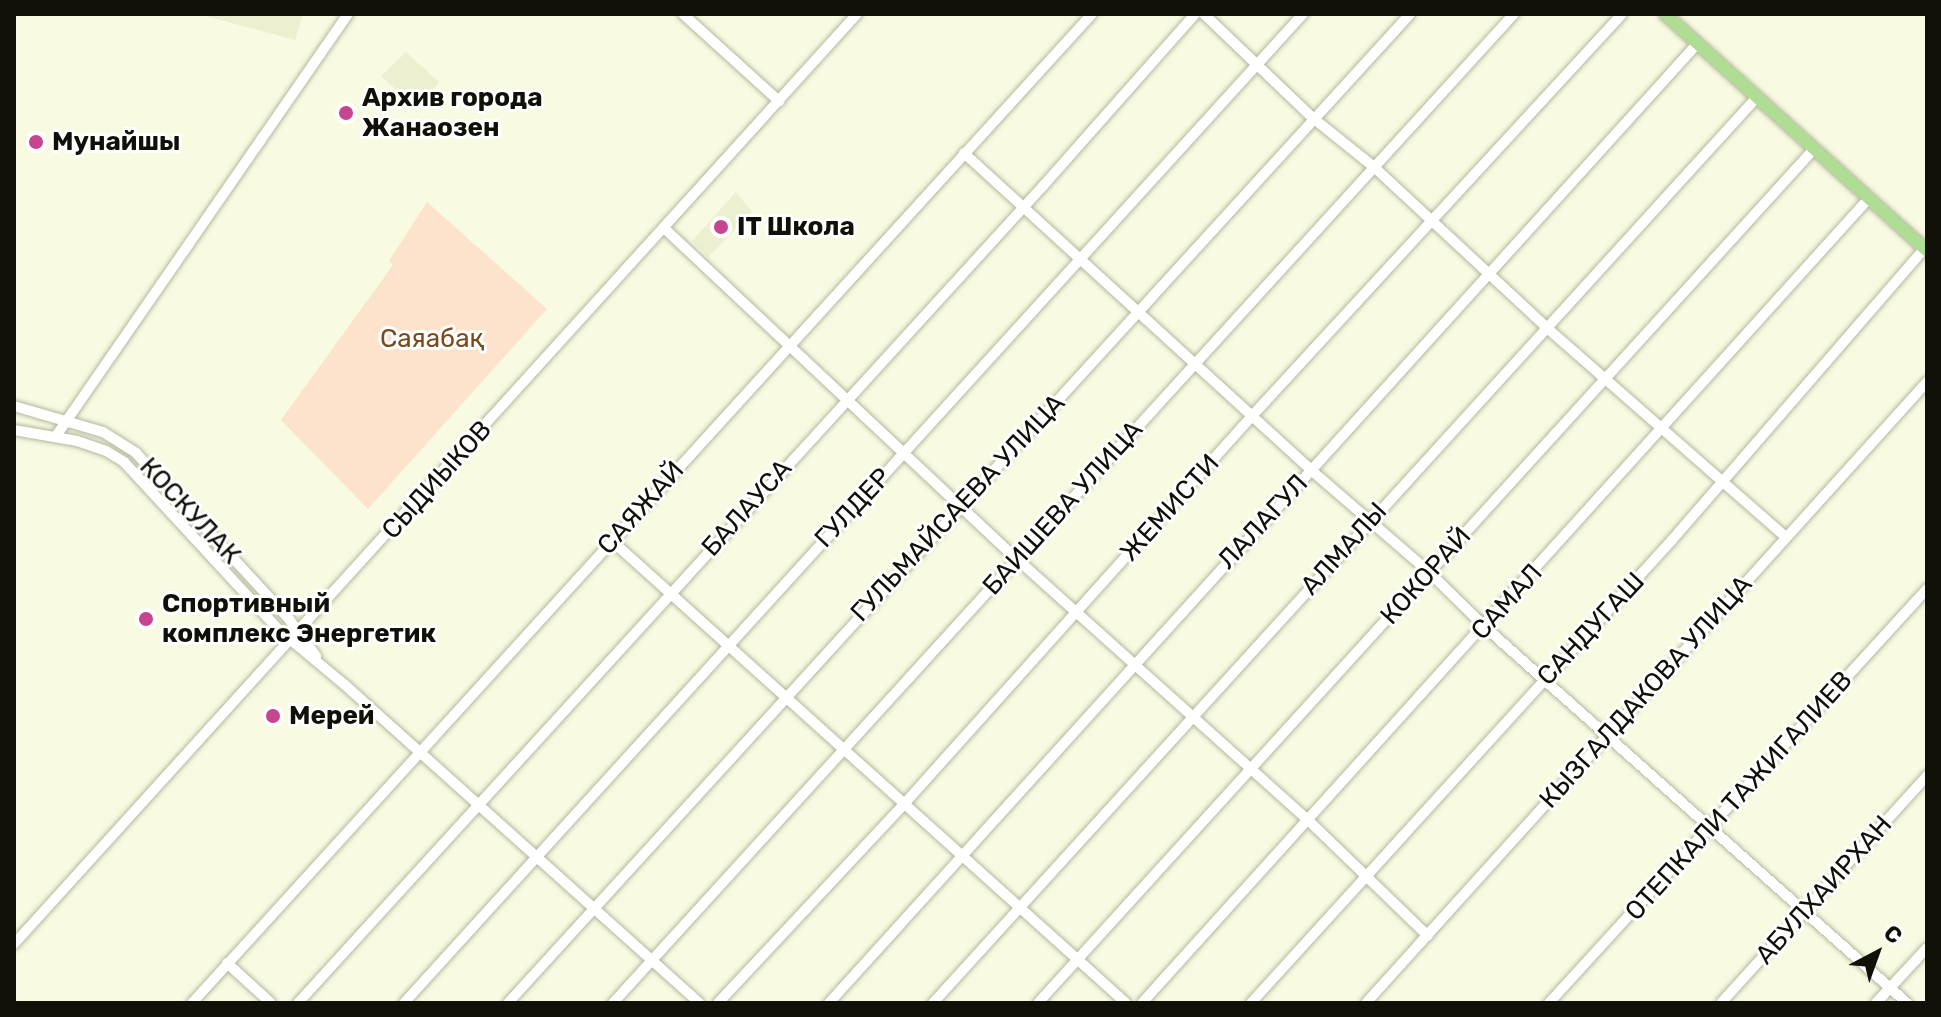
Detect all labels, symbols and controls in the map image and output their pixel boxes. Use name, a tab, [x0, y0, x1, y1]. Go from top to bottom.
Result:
place label: Архив города Жанаозен	[362, 82, 543, 144]
marker: Архив города Жанаозен	[337, 104, 355, 122]
place label: Мунайшы	[52, 126, 180, 158]
marker: Мунайшы	[27, 133, 45, 151]
place label: IT Школа	[737, 211, 855, 243]
marker: IT Школа	[712, 218, 730, 236]
park label: Саяабақ	[380, 323, 484, 355]
street label: ГУЛЬМАЙСАЕВА УЛИЦА	[844, 388, 1072, 628]
street label: СЫДИЫКОВ	[376, 414, 498, 546]
street label: БАИШЕВА УЛИЦА	[977, 414, 1149, 602]
street label: ЖЕМИСТИ	[1114, 448, 1226, 568]
street label: КОСКУЛАК	[133, 451, 247, 571]
street label: БАЛАУСА	[695, 453, 799, 563]
street label: САЯЖАЙ	[591, 455, 691, 561]
street label: ГУЛДЕР	[808, 462, 898, 554]
street label: ЛАЛАГУЛ	[1211, 468, 1315, 576]
street label: АЛМАЛЫ	[1294, 496, 1394, 602]
street label: КОКОРАЙ	[1374, 521, 1478, 631]
street label: САМАЛ	[1465, 558, 1549, 646]
street label: САНДУГАШ	[1531, 566, 1651, 692]
street label: КЫЗГАЛДАКОВА УЛИЦА	[1533, 569, 1759, 815]
place label: Спортивный комплекс Энергетик	[162, 588, 436, 650]
marker: Спортивный комплекс Энергетик	[137, 610, 155, 628]
street label: ОТЕПКАЛИ ТАЖИГАЛИЕВ	[1619, 665, 1859, 927]
place label: Мерей	[289, 700, 374, 732]
marker: Мерей	[264, 707, 282, 725]
street label: АБУЛХАИРХАН	[1749, 809, 1899, 971]
north arrow	[1837, 913, 1917, 993]
text: С	[1878, 919, 1908, 950]

